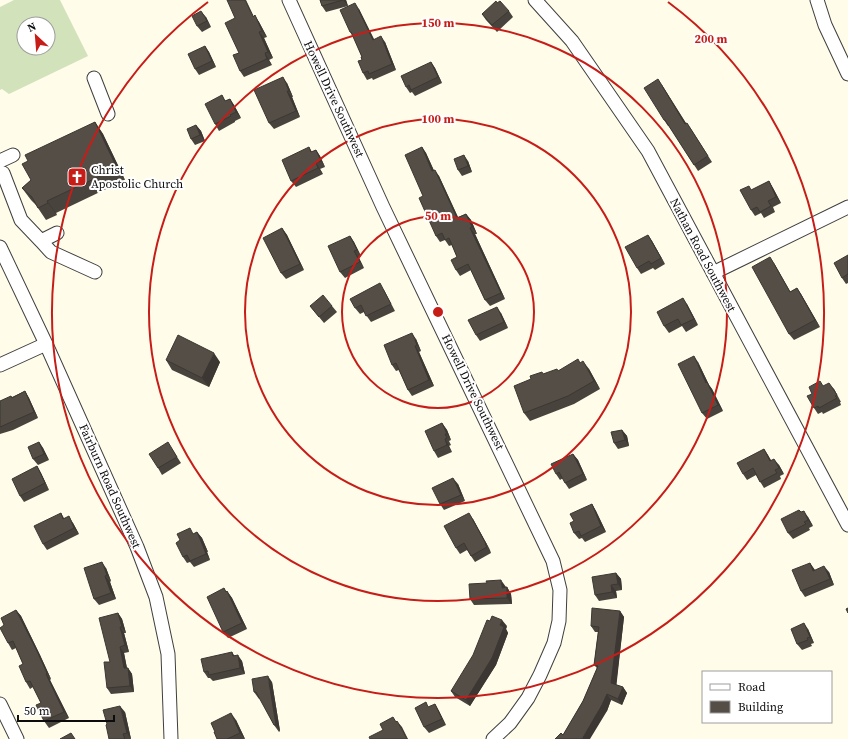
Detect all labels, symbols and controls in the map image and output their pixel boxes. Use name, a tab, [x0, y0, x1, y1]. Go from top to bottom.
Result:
text: 150 m	[422, 15, 455, 31]
north arrow	[16, 16, 56, 56]
text: N	[25, 19, 39, 36]
text: 200 m	[695, 31, 728, 47]
street label: Howell Drive Southwest	[300, 38, 368, 160]
text: 100 m	[422, 111, 455, 127]
place label: Christ Apostolic Church	[91, 162, 183, 192]
church icon: Christ Apostolic Church	[66, 166, 88, 188]
street label: Nathan Road Southwest	[666, 195, 740, 315]
text: 50 m	[425, 208, 451, 224]
centre of rings	[431, 305, 445, 319]
street label: Howell Drive Southwest	[438, 331, 508, 453]
street label: Fairburn Road Southwest	[75, 421, 145, 551]
legend	[702, 671, 832, 723]
text: Road	[738, 679, 765, 695]
scale bar	[18, 697, 114, 723]
text: Building	[738, 699, 783, 715]
text: 50 m	[24, 703, 50, 719]

